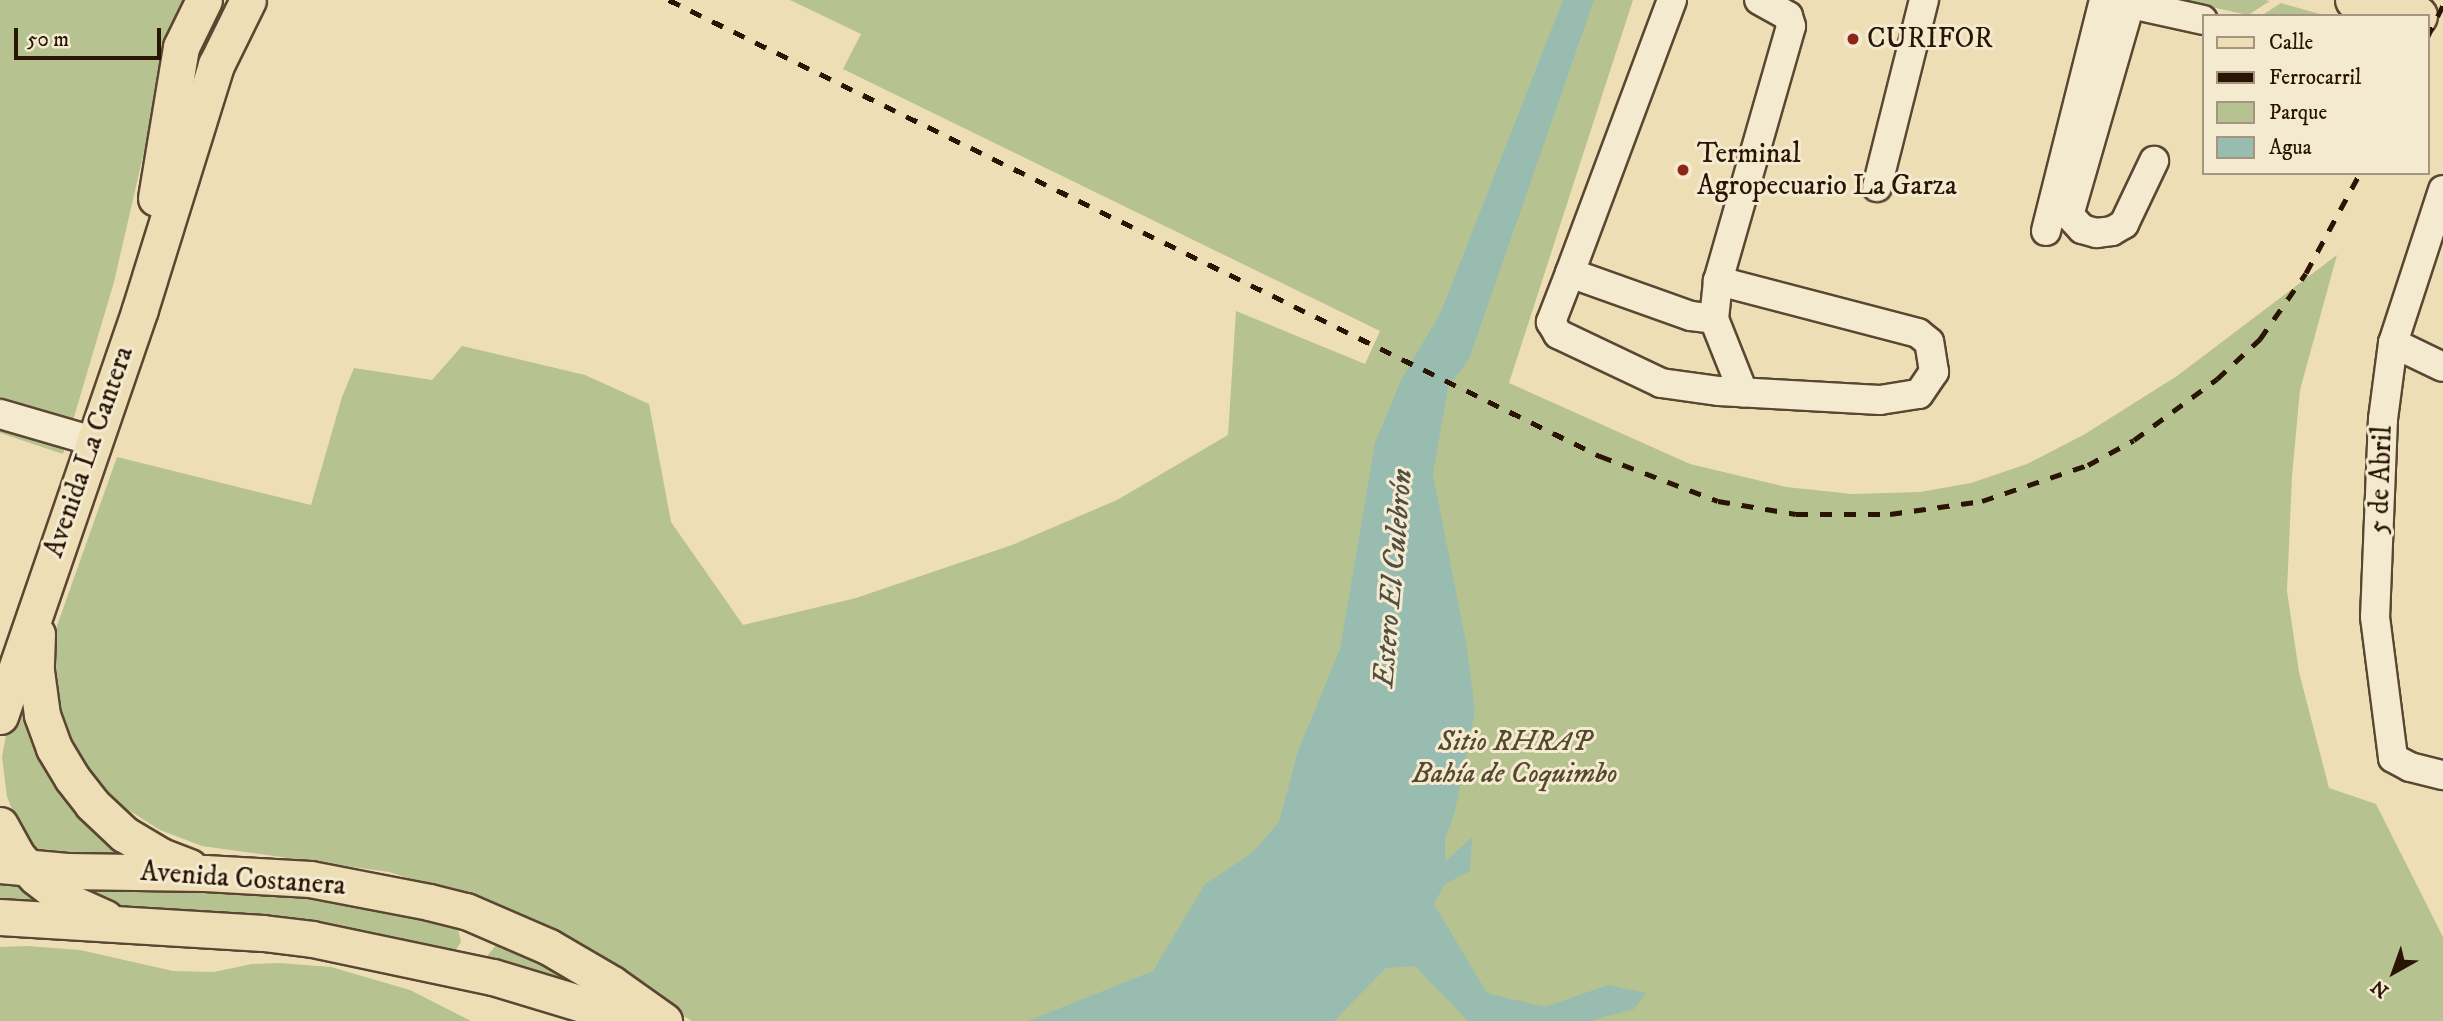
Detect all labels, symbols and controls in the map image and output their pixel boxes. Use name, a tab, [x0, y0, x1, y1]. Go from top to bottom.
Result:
scale bar	[18, 14, 164, 58]
legend	[2202, 14, 2429, 175]
place label: CURIFOR	[1867, 22, 1993, 56]
text: 50 m	[27, 27, 69, 53]
text: Calle	[2269, 30, 2313, 56]
marker: CURIFOR	[1845, 31, 1861, 47]
text: Ferrocarril	[2269, 65, 2361, 91]
text: Parque	[2269, 100, 2327, 126]
text: Agua	[2269, 135, 2312, 161]
place label: Terminal Agropecuario La Garza	[1697, 137, 1957, 203]
marker: Terminal Agropecuario La Garza	[1675, 162, 1691, 178]
street label: Avenida La Cantera	[37, 342, 141, 562]
street label: 5 de Abril	[2362, 425, 2400, 535]
water label: Estero El Culebrón	[1367, 467, 1421, 689]
park label: Sitio RHRAP Bahía de Coquimbo	[1413, 725, 1617, 791]
street label: Avenida Costanera	[139, 855, 347, 903]
north arrow	[2359, 937, 2429, 1007]
text: N	[2367, 975, 2394, 1002]

